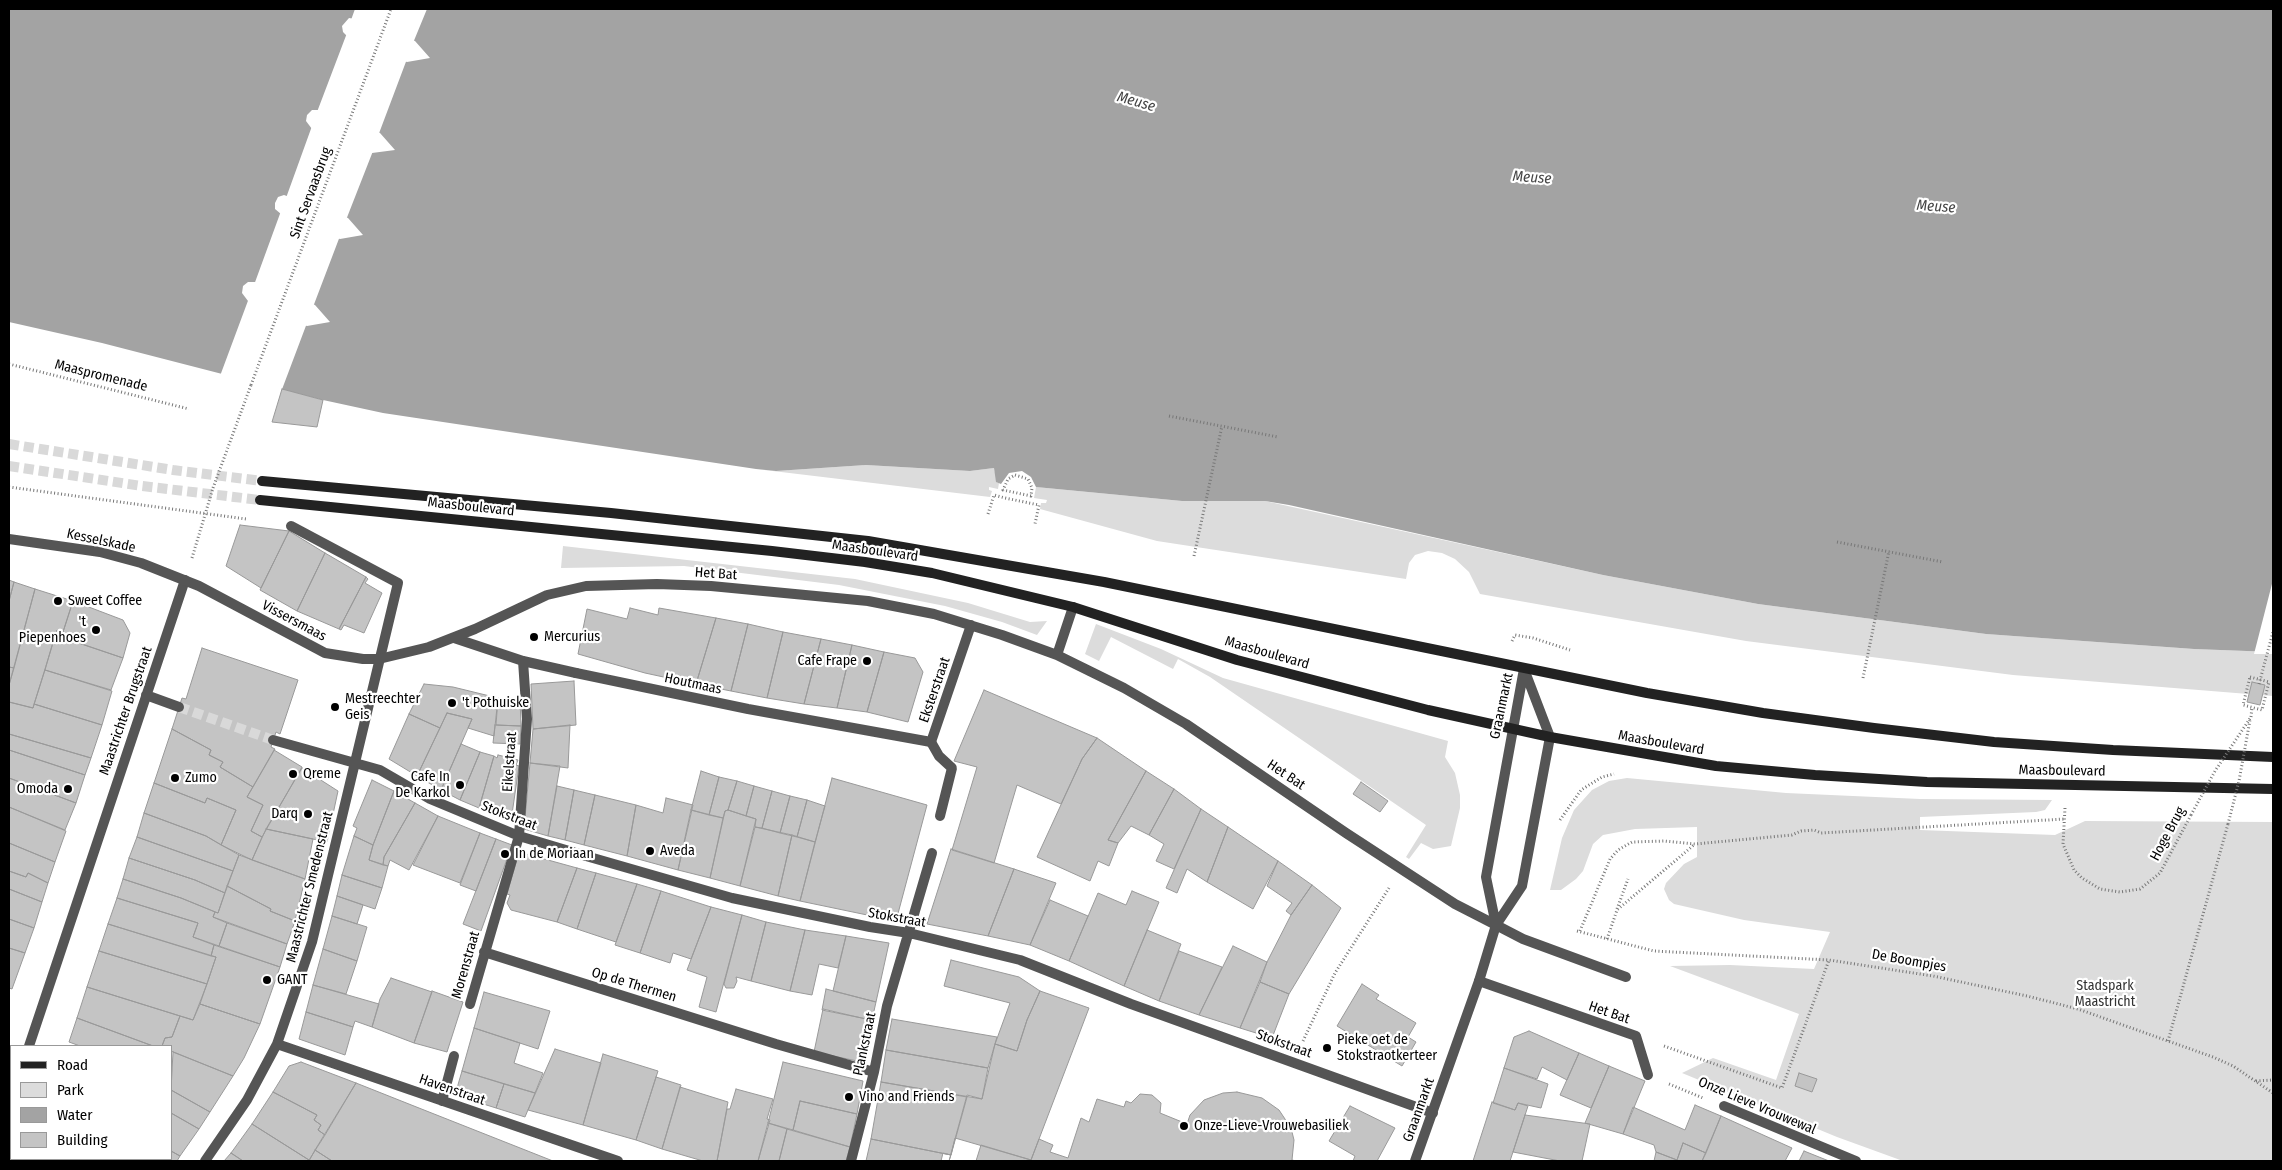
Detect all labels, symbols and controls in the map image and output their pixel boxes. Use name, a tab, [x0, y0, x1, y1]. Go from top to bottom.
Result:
water label: Meuse	[1115, 88, 1157, 116]
street label: Sint Servaasbrug	[287, 145, 335, 241]
water label: Meuse	[1512, 168, 1552, 188]
water label: Meuse	[1916, 197, 1956, 217]
street label: Maaspromenade	[53, 356, 149, 396]
street label: Maasboulevard	[427, 494, 515, 520]
street label: Kesselskade	[65, 525, 137, 557]
street label: Maasboulevard	[831, 537, 919, 565]
street label: Het Bat	[694, 564, 738, 584]
place label: Sweet Coffee	[68, 593, 142, 609]
marker: Sweet Coffee	[52, 595, 64, 607]
street label: Vissersmaas	[259, 597, 329, 645]
place label: 't Piepenhoes	[19, 614, 86, 646]
marker: 't Piepenhoes	[90, 624, 102, 636]
place label: Mercurius	[544, 629, 600, 645]
marker: Mercurius	[528, 631, 540, 643]
street label: Maasboulevard	[1223, 633, 1311, 673]
street label: Maastrichter Brugstraat	[96, 644, 156, 778]
place label: Cafe Frape	[798, 653, 857, 669]
marker: Cafe Frape	[861, 655, 873, 667]
street label: Eksterstraat	[916, 655, 954, 725]
street label: Houtmaas	[663, 670, 723, 698]
street label: Graanmarkt	[1487, 671, 1517, 741]
place label: Mestreechter Geis	[345, 691, 420, 724]
place label: 't Pothuiske	[462, 695, 529, 711]
marker: 't Pothuiske	[446, 697, 458, 709]
marker: Mestreechter Geis	[329, 701, 341, 713]
street label: Maasboulevard	[1617, 727, 1705, 759]
street label: Eikelstraat	[500, 731, 520, 793]
street label: Het Bat	[1264, 756, 1308, 794]
street label: Maasboulevard	[2018, 762, 2106, 780]
place label: Qreme	[303, 766, 341, 782]
marker: Qreme	[287, 768, 299, 780]
place label: Cafe In De Karkol	[395, 769, 450, 802]
place label: Zumo	[185, 770, 217, 786]
marker: Zumo	[169, 772, 181, 784]
marker: Cafe In De Karkol	[454, 779, 466, 791]
place label: Omoda	[17, 781, 58, 797]
marker: Omoda	[62, 783, 74, 795]
street label: Stokstraat	[479, 798, 539, 834]
street label: Hoge Brug	[2147, 804, 2189, 864]
place label: Darq	[271, 806, 298, 822]
marker: Darq	[302, 808, 314, 820]
street label: Maastrichter Smedenstraat	[283, 810, 337, 964]
place label: Aveda	[660, 843, 695, 859]
marker: Aveda	[644, 845, 656, 857]
place label: In de Moriaan	[515, 846, 594, 862]
marker: In de Moriaan	[499, 848, 511, 860]
street label: Stokstraat	[867, 905, 927, 931]
street label: Morenstraat	[448, 929, 484, 1001]
street label: De Boompjes	[1870, 946, 1948, 976]
street label: Op de Thermen	[589, 964, 679, 1006]
place label: GANT	[277, 972, 307, 988]
marker: GANT	[261, 974, 273, 986]
park label: Stadspark Maastricht	[2075, 978, 2135, 1010]
street label: Het Bat	[1586, 998, 1632, 1028]
street label: Plankstraat	[850, 1011, 880, 1077]
street label: Stokstraat	[1254, 1026, 1314, 1062]
place label: Pieke oet de Stokstraotkerteer	[1337, 1032, 1437, 1064]
marker: Pieke oet de Stokstraotkerteer	[1321, 1042, 1333, 1054]
legend	[10, 1045, 172, 1160]
text: Road	[57, 1056, 88, 1074]
street label: Havenstraat	[417, 1071, 487, 1109]
street label: Onze Lieve Vrouwewal	[1696, 1074, 1818, 1138]
street label: Graanmarkt	[1400, 1076, 1438, 1144]
text: Park	[57, 1081, 84, 1099]
place label: Vino and Friends	[859, 1089, 955, 1105]
marker: Vino and Friends	[843, 1091, 855, 1103]
text: Water	[57, 1106, 92, 1124]
place label: Onze-Lieve-Vrouwebasiliek	[1194, 1118, 1349, 1134]
marker: Onze-Lieve-Vrouwebasiliek	[1178, 1120, 1190, 1132]
text: Building	[57, 1131, 108, 1149]

